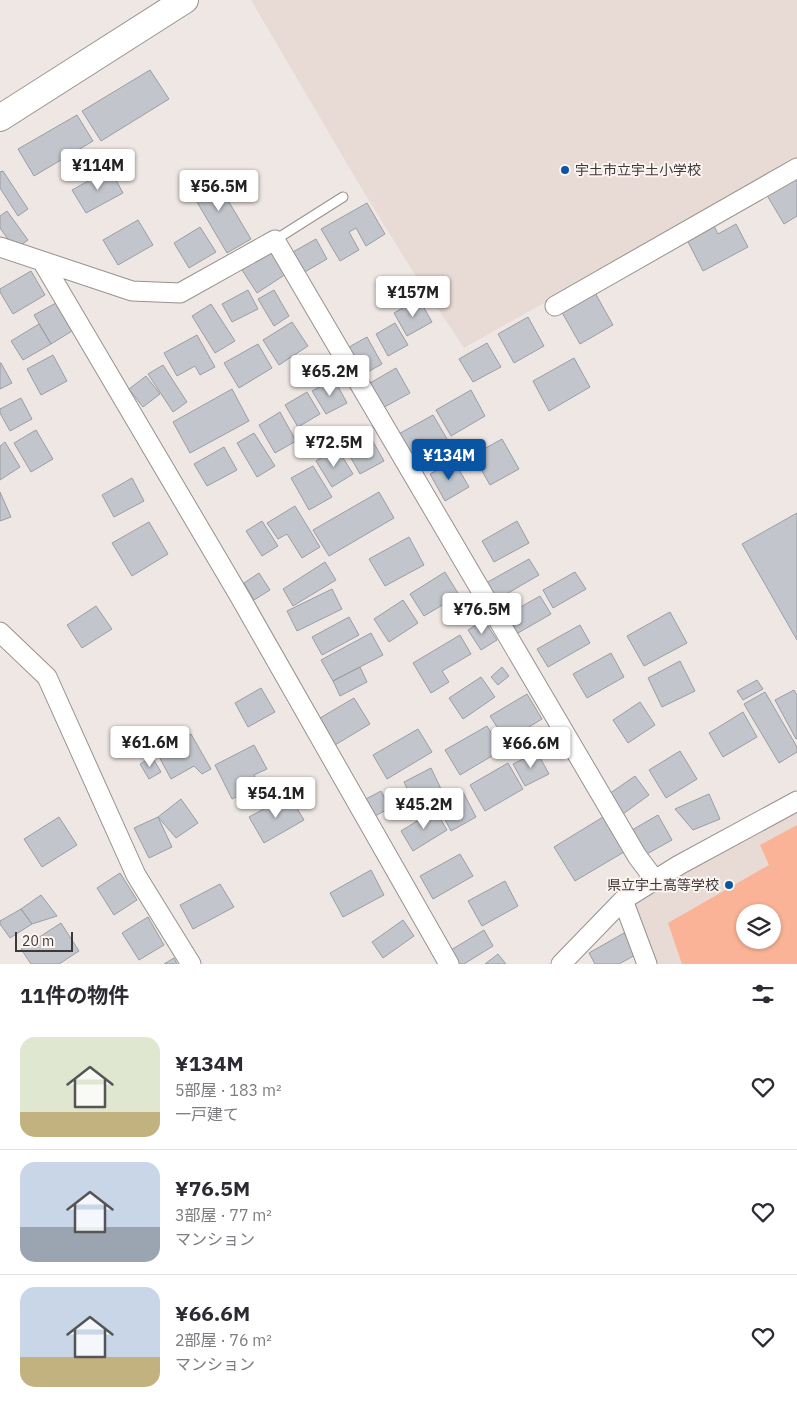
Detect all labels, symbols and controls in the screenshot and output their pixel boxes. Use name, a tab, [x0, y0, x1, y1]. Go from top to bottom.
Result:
pin: ¥114M	[63, 148, 133, 191]
text: ¥114M	[72, 155, 124, 175]
place label: 宇土市立宇土小学校	[575, 161, 701, 179]
marker: 宇土市立宇土小学校	[559, 164, 571, 176]
pin: ¥56.5M	[178, 170, 260, 212]
text: ¥56.5M	[190, 176, 248, 196]
pin: ¥157M	[378, 276, 448, 318]
text: ¥157M	[387, 282, 439, 302]
pin: ¥65.2M	[289, 354, 371, 397]
text: ¥65.2M	[301, 361, 359, 381]
pin: ¥72.5M	[293, 426, 375, 468]
text: ¥72.5M	[305, 432, 363, 452]
pin: ¥134M	[414, 438, 484, 481]
text: ¥134M	[423, 445, 475, 465]
pin: ¥76.5M	[441, 592, 523, 635]
text: ¥76.5M	[453, 599, 511, 619]
pin: ¥61.6M	[109, 726, 191, 768]
pin: ¥66.6M	[490, 726, 572, 769]
text: ¥61.6M	[121, 732, 179, 752]
text: ¥66.6M	[502, 733, 560, 753]
pin: ¥54.1M	[235, 776, 317, 819]
text: ¥54.1M	[247, 783, 305, 803]
pin: ¥45.2M	[383, 788, 465, 830]
text: ¥45.2M	[395, 794, 453, 814]
place label: 県立宇土高等学校	[607, 876, 719, 894]
marker: 県立宇土高等学校	[723, 879, 735, 891]
map controls	[736, 904, 781, 949]
button: layers	[736, 904, 781, 949]
scale bar	[15, 929, 72, 952]
text: 20 m	[22, 932, 54, 950]
icon: filters	[749, 980, 777, 1008]
text: 11件の物件	[20, 981, 129, 1009]
text: ¥134M	[175, 1049, 244, 1077]
icon: home	[60, 1057, 120, 1117]
icon: heart	[749, 1073, 777, 1101]
text: 5部屋 · 183 m²	[175, 1080, 281, 1100]
text: 一戸建て	[175, 1104, 239, 1124]
text: ¥76.5M	[175, 1174, 250, 1202]
icon: home	[60, 1182, 120, 1242]
icon: heart	[749, 1198, 777, 1226]
text: 3部屋 · 77 m²	[175, 1205, 272, 1225]
text: マンション	[175, 1229, 255, 1249]
text: ¥66.6M	[175, 1299, 250, 1327]
icon: home	[60, 1307, 120, 1367]
icon: heart	[749, 1323, 777, 1351]
text: 2部屋 · 76 m²	[175, 1330, 272, 1350]
text: マンション	[175, 1354, 255, 1374]

